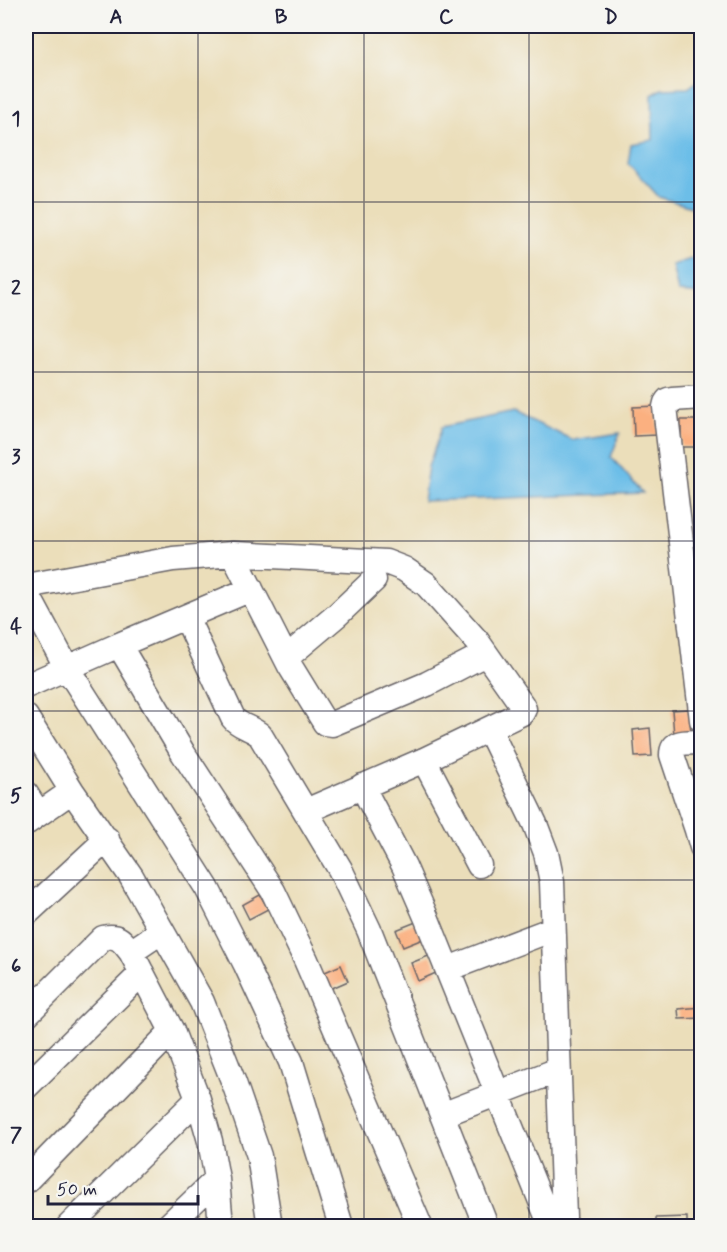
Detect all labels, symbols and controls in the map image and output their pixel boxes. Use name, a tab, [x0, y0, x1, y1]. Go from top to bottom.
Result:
text: A	[109, 4, 123, 31]
text: B	[275, 4, 288, 31]
text: C	[439, 4, 454, 31]
text: D	[604, 4, 618, 31]
text: 1	[12, 106, 20, 133]
text: 2	[11, 275, 21, 302]
text: 3	[11, 444, 21, 471]
text: 4	[10, 614, 22, 641]
text: 5	[10, 783, 22, 810]
text: 6	[11, 953, 21, 980]
text: 7	[10, 1122, 22, 1149]
scale bar	[48, 1168, 198, 1206]
text: 50 m	[57, 1178, 97, 1202]

